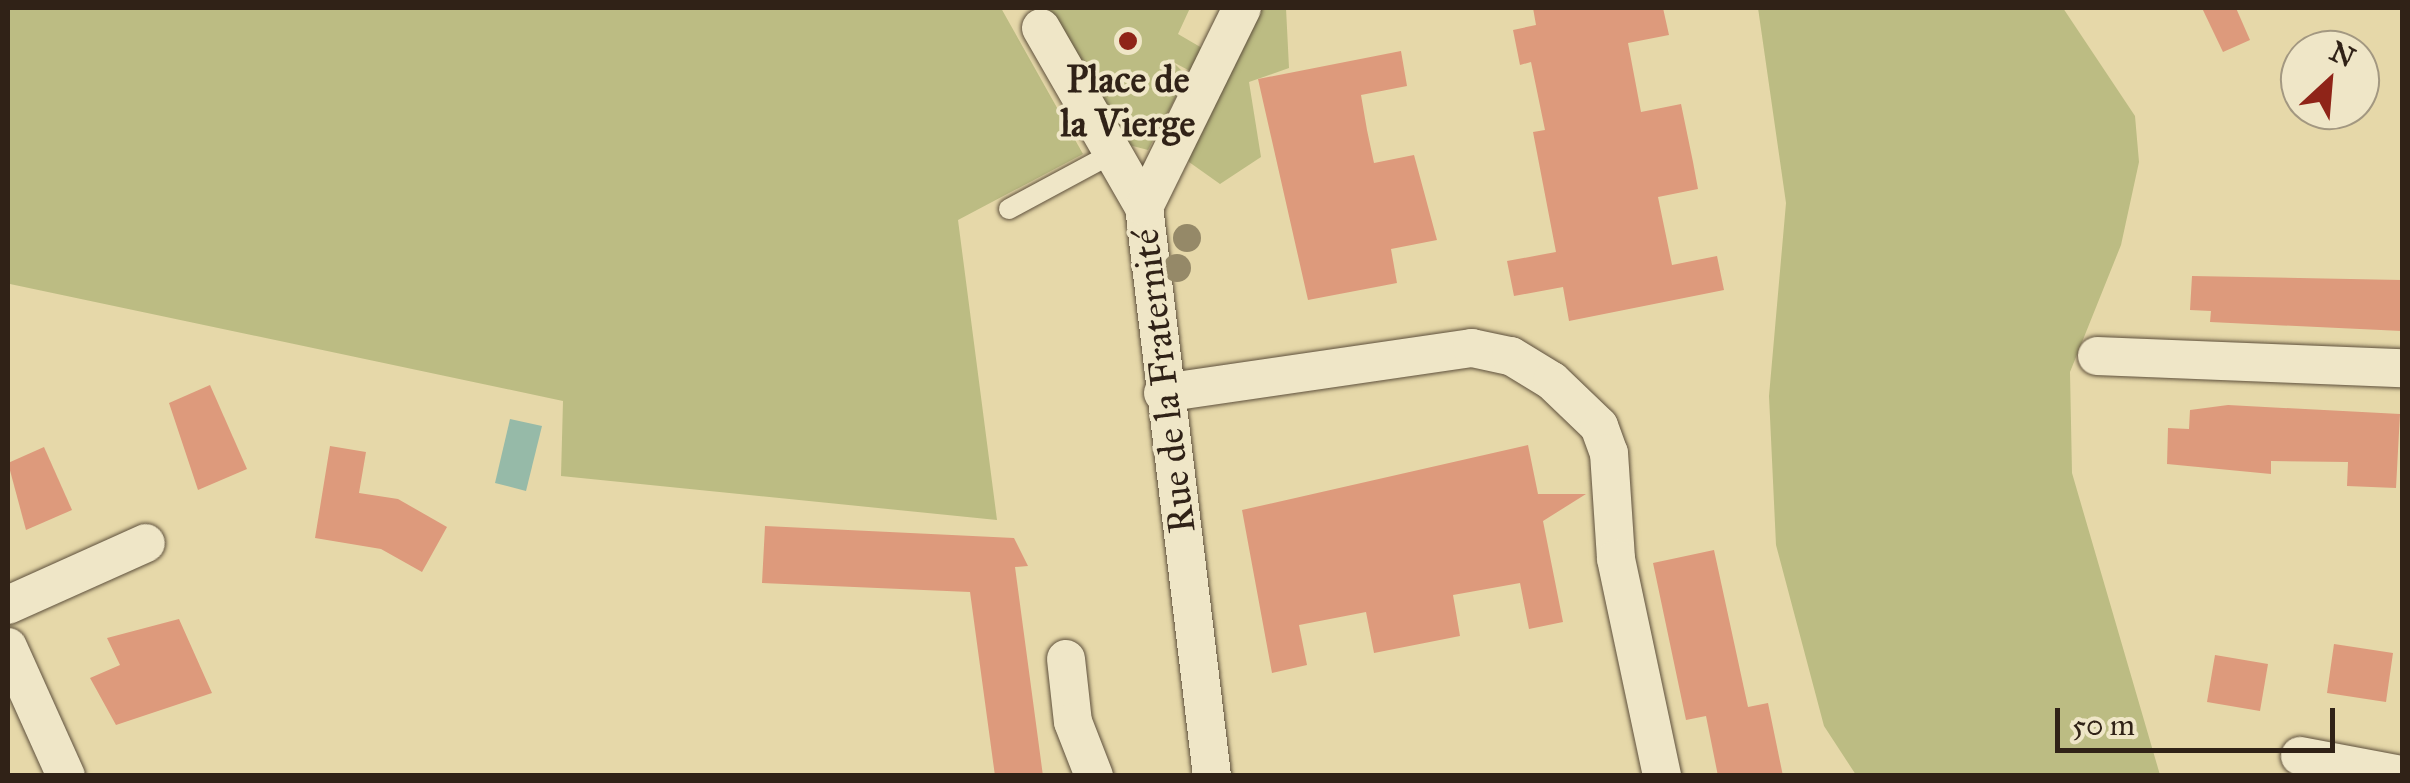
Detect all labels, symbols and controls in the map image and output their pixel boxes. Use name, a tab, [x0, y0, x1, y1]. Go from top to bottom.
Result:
marker: Place de la Vierge	[1117, 30, 1139, 52]
north arrow	[2280, 30, 2380, 130]
text: N	[2324, 33, 2361, 75]
place label: Place de la Vierge	[1061, 57, 1195, 146]
street label: Rue de la Fraternité	[1123, 226, 1205, 536]
scale bar	[2060, 688, 2340, 750]
text: 50 m	[2072, 707, 2135, 743]

